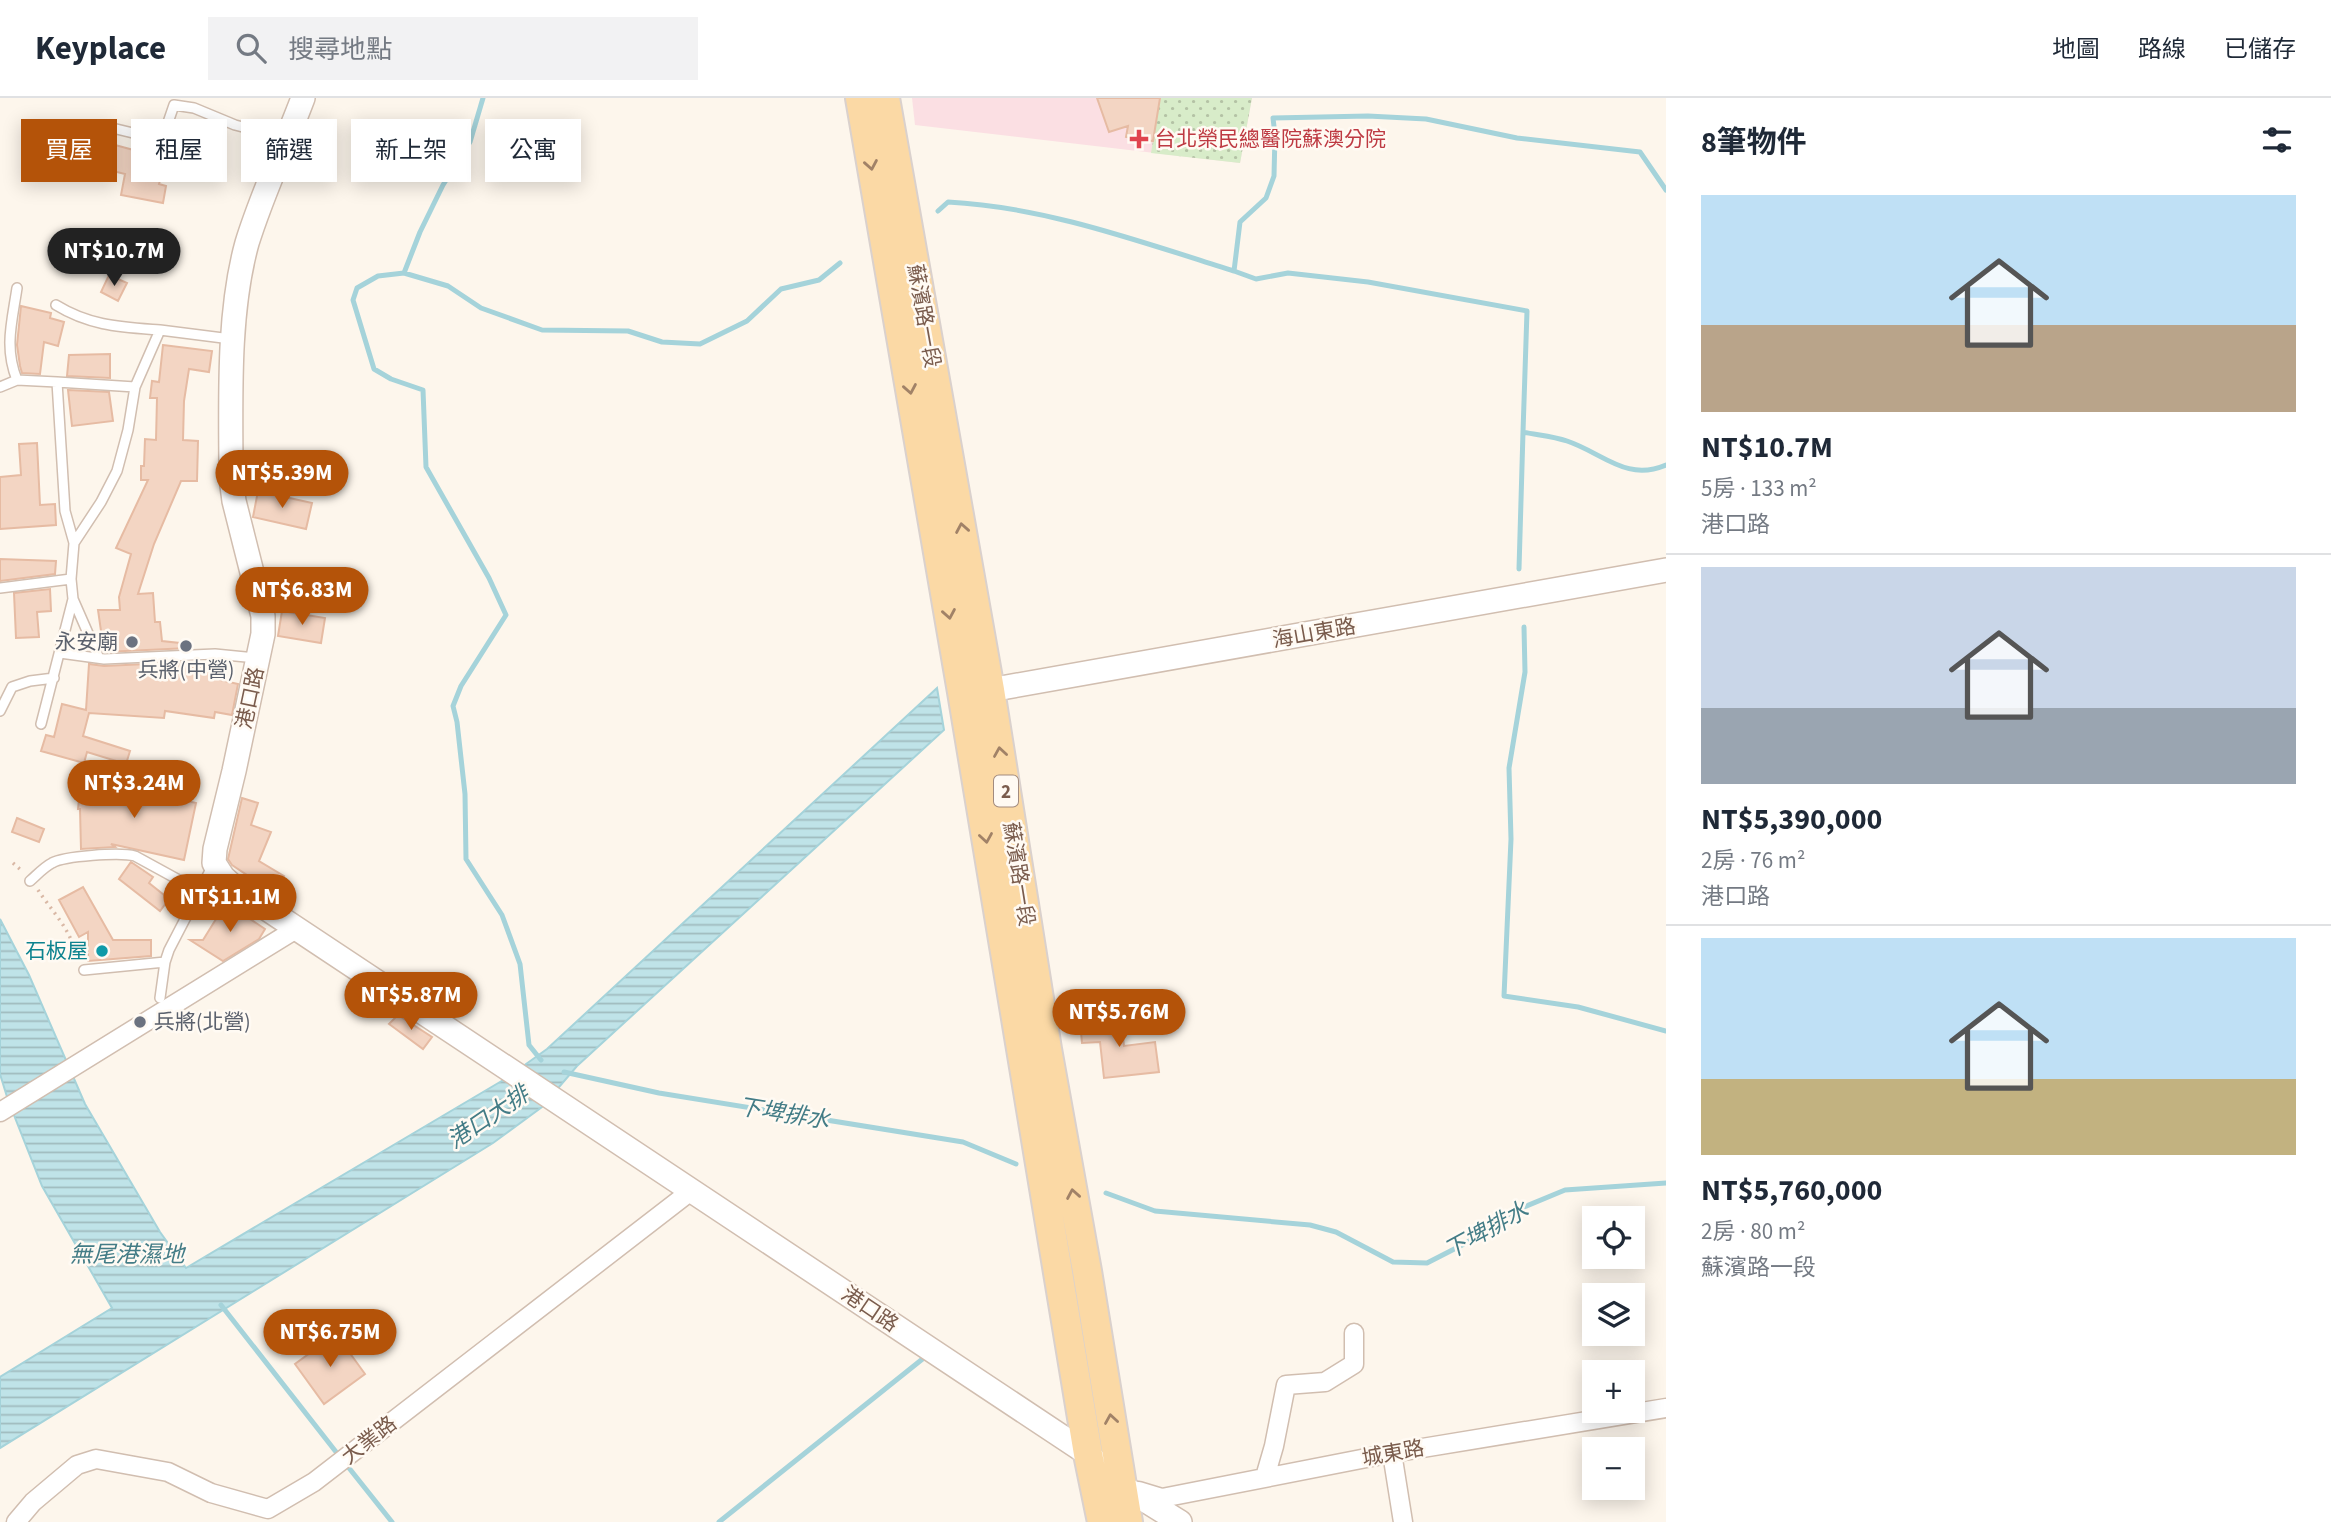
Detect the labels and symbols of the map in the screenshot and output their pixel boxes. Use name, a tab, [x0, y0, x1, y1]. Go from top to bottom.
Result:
place label: 台北榮民總醫院蘇澳分院	[1155, 124, 1386, 154]
marker: 台北榮民總醫院蘇澳分院	[1129, 129, 1149, 149]
one-way arrow	[863, 159, 878, 171]
pin: NT$10.7M	[42, 228, 186, 288]
street label: 蘇濱路一段	[900, 262, 948, 370]
one-way arrow	[902, 384, 917, 395]
pin: NT$5.39M	[210, 450, 354, 510]
one-way arrow	[955, 522, 970, 534]
pin: NT$6.83M	[230, 568, 374, 627]
one-way arrow	[940, 608, 955, 620]
street label: 海山東路	[1270, 611, 1358, 655]
place label: 永安廟	[55, 627, 118, 657]
marker: 永安廟	[124, 634, 140, 650]
marker: 兵將(中營)	[178, 638, 194, 654]
place label: 兵將(中營)	[138, 655, 234, 685]
street label: 港口路	[229, 664, 271, 732]
one-way arrow	[993, 746, 1008, 758]
pin: NT$3.24M	[62, 760, 206, 820]
road number: 2	[994, 776, 1018, 806]
street label: 蘇濱路一段	[996, 820, 1042, 928]
one-way arrow	[978, 832, 993, 844]
pin: NT$11.1M	[158, 874, 302, 934]
place label: 石板屋	[25, 936, 88, 966]
marker: 石板屋	[94, 943, 110, 959]
pin: NT$5.87M	[339, 972, 483, 1032]
pin: NT$5.76M	[1047, 990, 1191, 1049]
place label: 兵將(北營)	[154, 1007, 251, 1037]
marker: 兵將(北營)	[132, 1014, 148, 1030]
water label: 港口大排	[441, 1076, 538, 1157]
water label: 下埤排水	[736, 1090, 833, 1137]
one-way arrow	[1066, 1188, 1081, 1200]
water label: 下埤排水	[1438, 1193, 1535, 1267]
water label: 無尾港濕地	[70, 1238, 187, 1271]
street label: 港口路	[835, 1279, 905, 1339]
pin: NT$6.75M	[258, 1310, 402, 1369]
street label: 大業路	[335, 1409, 403, 1471]
one-way arrow	[1104, 1413, 1119, 1425]
street label: 城東路	[1359, 1433, 1427, 1473]

